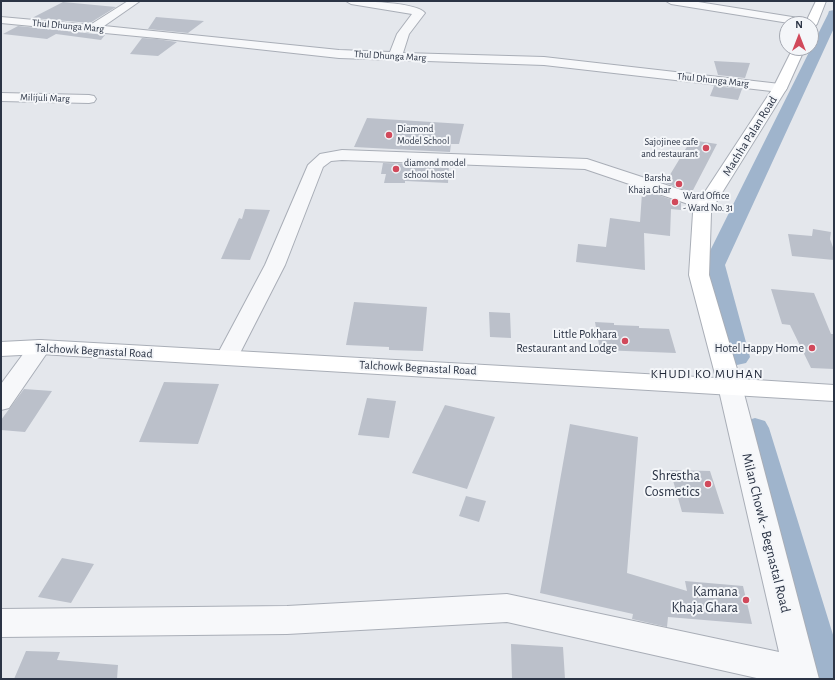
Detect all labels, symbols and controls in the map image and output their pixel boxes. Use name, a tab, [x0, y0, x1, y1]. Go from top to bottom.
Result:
north arrow	[779, 16, 819, 56]
street label: Thul Dhunga Marg	[31, 17, 105, 35]
text: N	[795, 19, 803, 30]
street label: Thul Dhunga Marg	[354, 48, 426, 64]
street label: Thul Dhunga Marg	[676, 70, 750, 90]
street label: Milijuli Marg	[20, 91, 70, 105]
street label: Machha Palan Road	[720, 93, 780, 179]
place label: Diamond Model School	[397, 123, 449, 146]
marker: Diamond Model School	[384, 130, 394, 140]
place label: Sajojinee cafe and restaurant	[641, 136, 698, 160]
marker: Sajojinee cafe and restaurant	[701, 143, 711, 153]
place label: diamond model school hostel	[404, 157, 466, 180]
marker: diamond model school hostel	[391, 164, 401, 174]
place label: Barsha Khaja Ghar	[628, 172, 671, 196]
marker: Barsha Khaja Ghar	[674, 179, 684, 189]
place label: Ward Office - Ward No. 31	[683, 190, 733, 214]
marker: Ward Office - Ward No. 31	[670, 197, 680, 207]
place label: Little Pokhara Restaurant and Lodge	[516, 327, 617, 355]
marker: Little Pokhara Restaurant and Lodge	[620, 336, 630, 346]
street label: Talchowk Begnastal Road	[35, 341, 153, 361]
place label: Hotel Happy Home	[714, 341, 804, 355]
marker: Hotel Happy Home	[807, 343, 817, 353]
street label: Talchowk Begnastal Road	[359, 358, 477, 378]
district label: KHUDI KO MUHAN	[650, 366, 764, 382]
street label: Milan Chowk - Begnastal Road	[738, 452, 794, 614]
place label: Shrestha Cosmetics	[645, 468, 700, 500]
marker: Shrestha Cosmetics	[703, 479, 713, 489]
place label: Kamana Khaja Ghara	[671, 584, 738, 616]
marker: Kamana Khaja Ghara	[741, 595, 751, 605]

